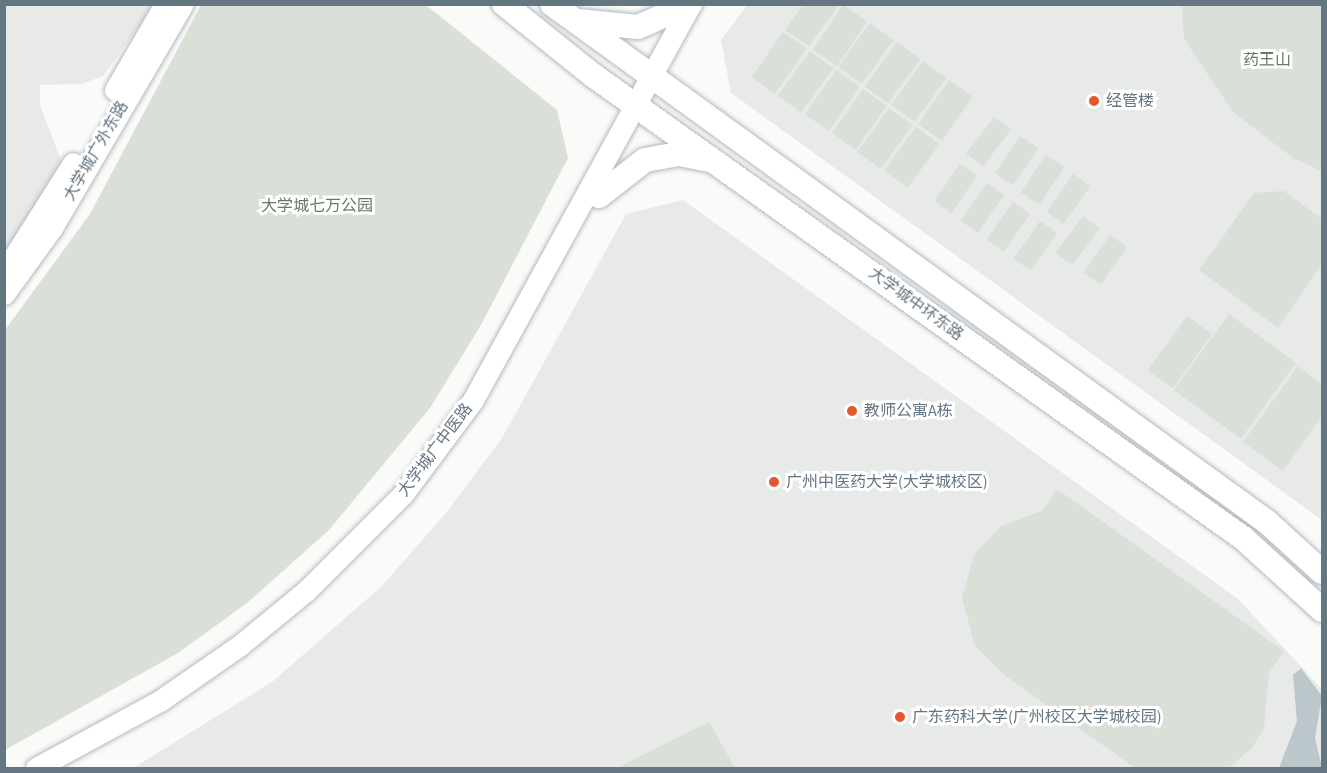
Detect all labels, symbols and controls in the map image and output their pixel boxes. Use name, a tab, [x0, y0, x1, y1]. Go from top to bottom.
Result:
park label: 药王山	[1243, 50, 1291, 70]
place label: 经管楼	[1106, 91, 1154, 111]
marker: 经管楼	[1087, 94, 1101, 108]
street label: 大学城广外东路	[60, 98, 132, 204]
park label: 大学城七万公园	[261, 196, 373, 216]
street label: 大学城中环东路	[865, 263, 967, 345]
street label: 大学城广中医路	[394, 399, 476, 501]
place label: 教师公寓A栋	[864, 401, 953, 421]
marker: 教师公寓A栋	[845, 404, 859, 418]
place label: 广州中医药大学(大学城校区)	[786, 472, 988, 492]
marker: 广州中医药大学(大学城校区)	[767, 475, 781, 489]
place label: 广东药科大学(广州校区大学城校园)	[912, 707, 1162, 727]
marker: 广东药科大学(广州校区大学城校园)	[893, 710, 907, 724]

